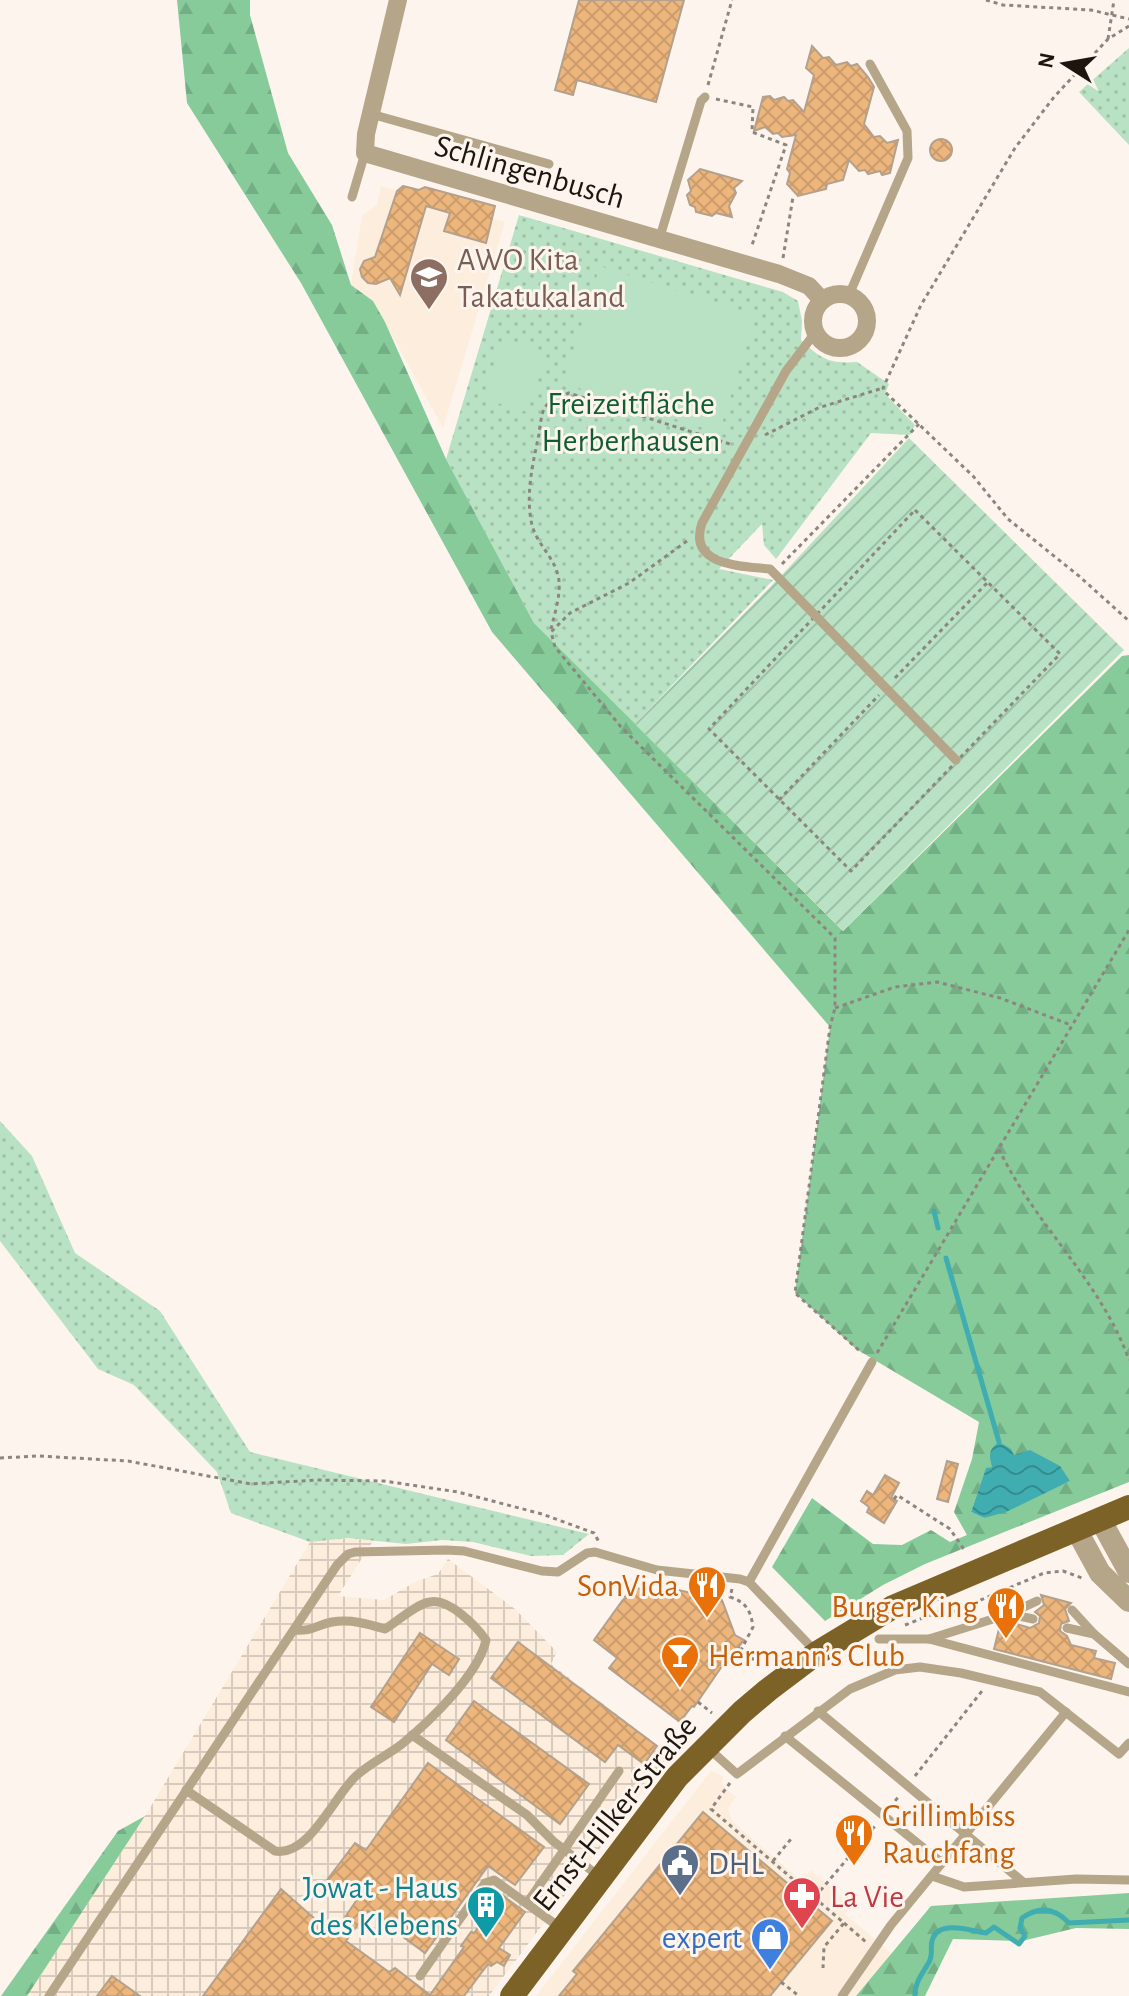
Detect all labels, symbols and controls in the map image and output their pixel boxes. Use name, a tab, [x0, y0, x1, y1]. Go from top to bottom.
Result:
north arrow	[1025, 24, 1105, 104]
text: N	[1034, 51, 1059, 70]
street label: Schlingenbusch	[431, 130, 628, 214]
place label: AWO Kita Takatukaland	[457, 244, 625, 313]
school or university icon: AWO Kita Takatukaland	[408, 256, 450, 311]
park label: Freizeitfläche Herberhausen	[542, 388, 720, 457]
restaurant icon: SonVida	[686, 1564, 728, 1619]
place label: SonVida	[577, 1570, 679, 1602]
restaurant icon: Burger King	[985, 1585, 1027, 1640]
place label: Burger King	[831, 1591, 978, 1623]
bar icon: Hermann’s Club	[659, 1634, 701, 1689]
place label: Hermann’s Club	[708, 1640, 905, 1672]
street label: Ernst-Hilker-Straße	[527, 1710, 703, 1917]
place label: Grillimbiss Rauchfang	[882, 1800, 1016, 1869]
restaurant icon: Grillimbiss Rauchfang	[833, 1812, 875, 1867]
public building icon: DHL	[659, 1842, 701, 1897]
place label: DHL	[708, 1848, 765, 1880]
place label: Jowat - Haus des Klebens	[303, 1872, 458, 1941]
pharmacy icon: La Vie	[781, 1875, 823, 1930]
place label: La Vie	[830, 1881, 904, 1913]
building icon: Jowat - Haus des Klebens	[465, 1884, 507, 1939]
shop icon: expert	[749, 1916, 791, 1971]
place label: expert	[662, 1922, 742, 1954]

